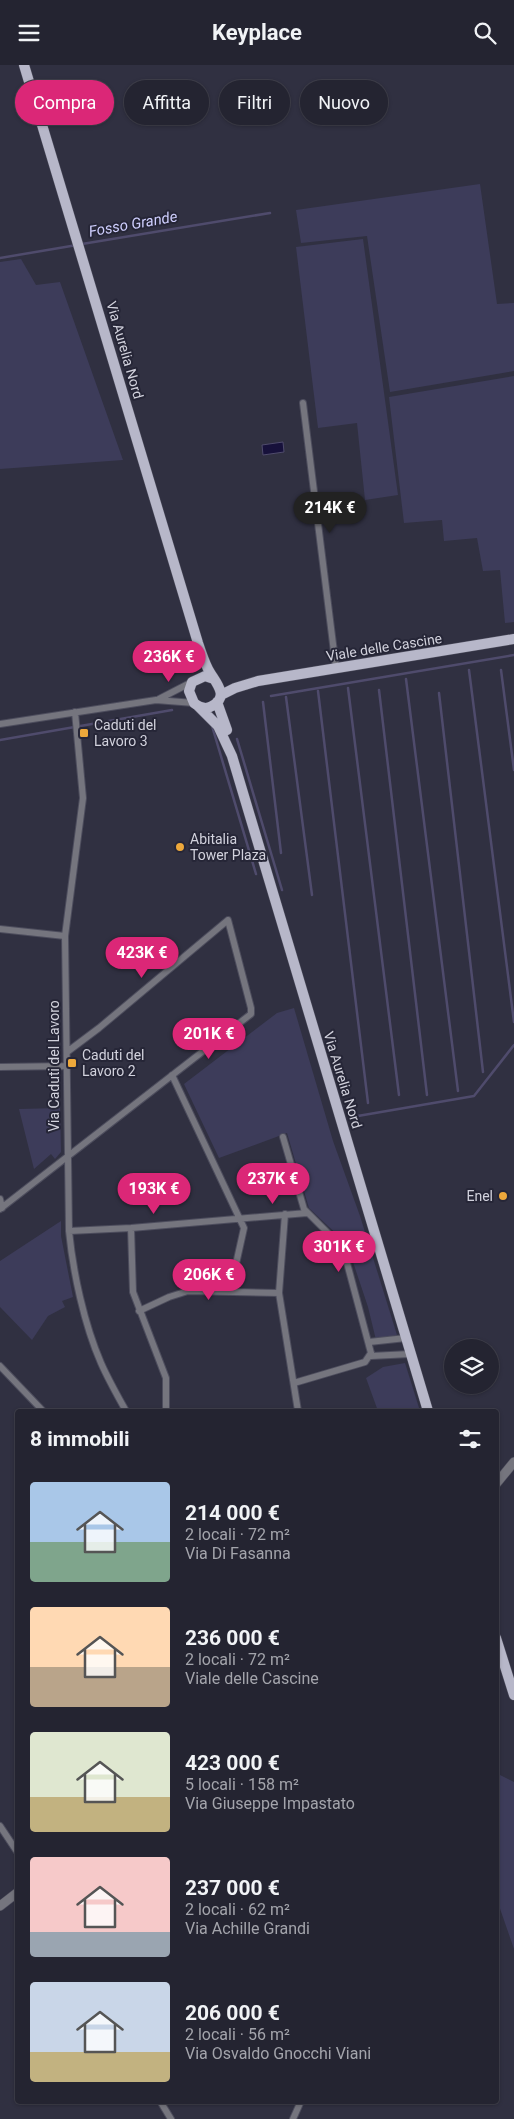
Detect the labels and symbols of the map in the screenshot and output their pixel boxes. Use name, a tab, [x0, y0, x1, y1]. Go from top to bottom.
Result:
water label: Fosso Grande	[87, 207, 179, 241]
street label: Via Aurelia Nord	[103, 299, 147, 401]
pin: 214K €	[289, 491, 371, 534]
street label: Viale delle Cascine	[325, 630, 443, 664]
pin: 236K €	[128, 641, 210, 683]
place label: Caduti del Lavoro 3	[94, 717, 157, 749]
marker: Caduti del Lavoro 3	[78, 727, 90, 739]
place label: Abitalia Tower Plaza	[190, 831, 266, 863]
marker: Abitalia Tower Plaza	[174, 841, 186, 853]
pin: 423K €	[101, 937, 183, 979]
street label: Via Caduti del Lavoro	[46, 1000, 62, 1132]
pin: 201K €	[168, 1017, 250, 1060]
street label: Via Aurelia Nord	[321, 1030, 365, 1130]
place label: Caduti del Lavoro 2	[82, 1047, 145, 1079]
marker: Caduti del Lavoro 2	[66, 1057, 78, 1069]
pin: 237K €	[232, 1163, 314, 1205]
pin: 193K €	[113, 1173, 195, 1215]
place label: Enel	[466, 1188, 493, 1204]
marker: Enel	[497, 1190, 509, 1202]
pin: 301K €	[298, 1231, 380, 1273]
pin: 206K €	[168, 1259, 250, 1301]

